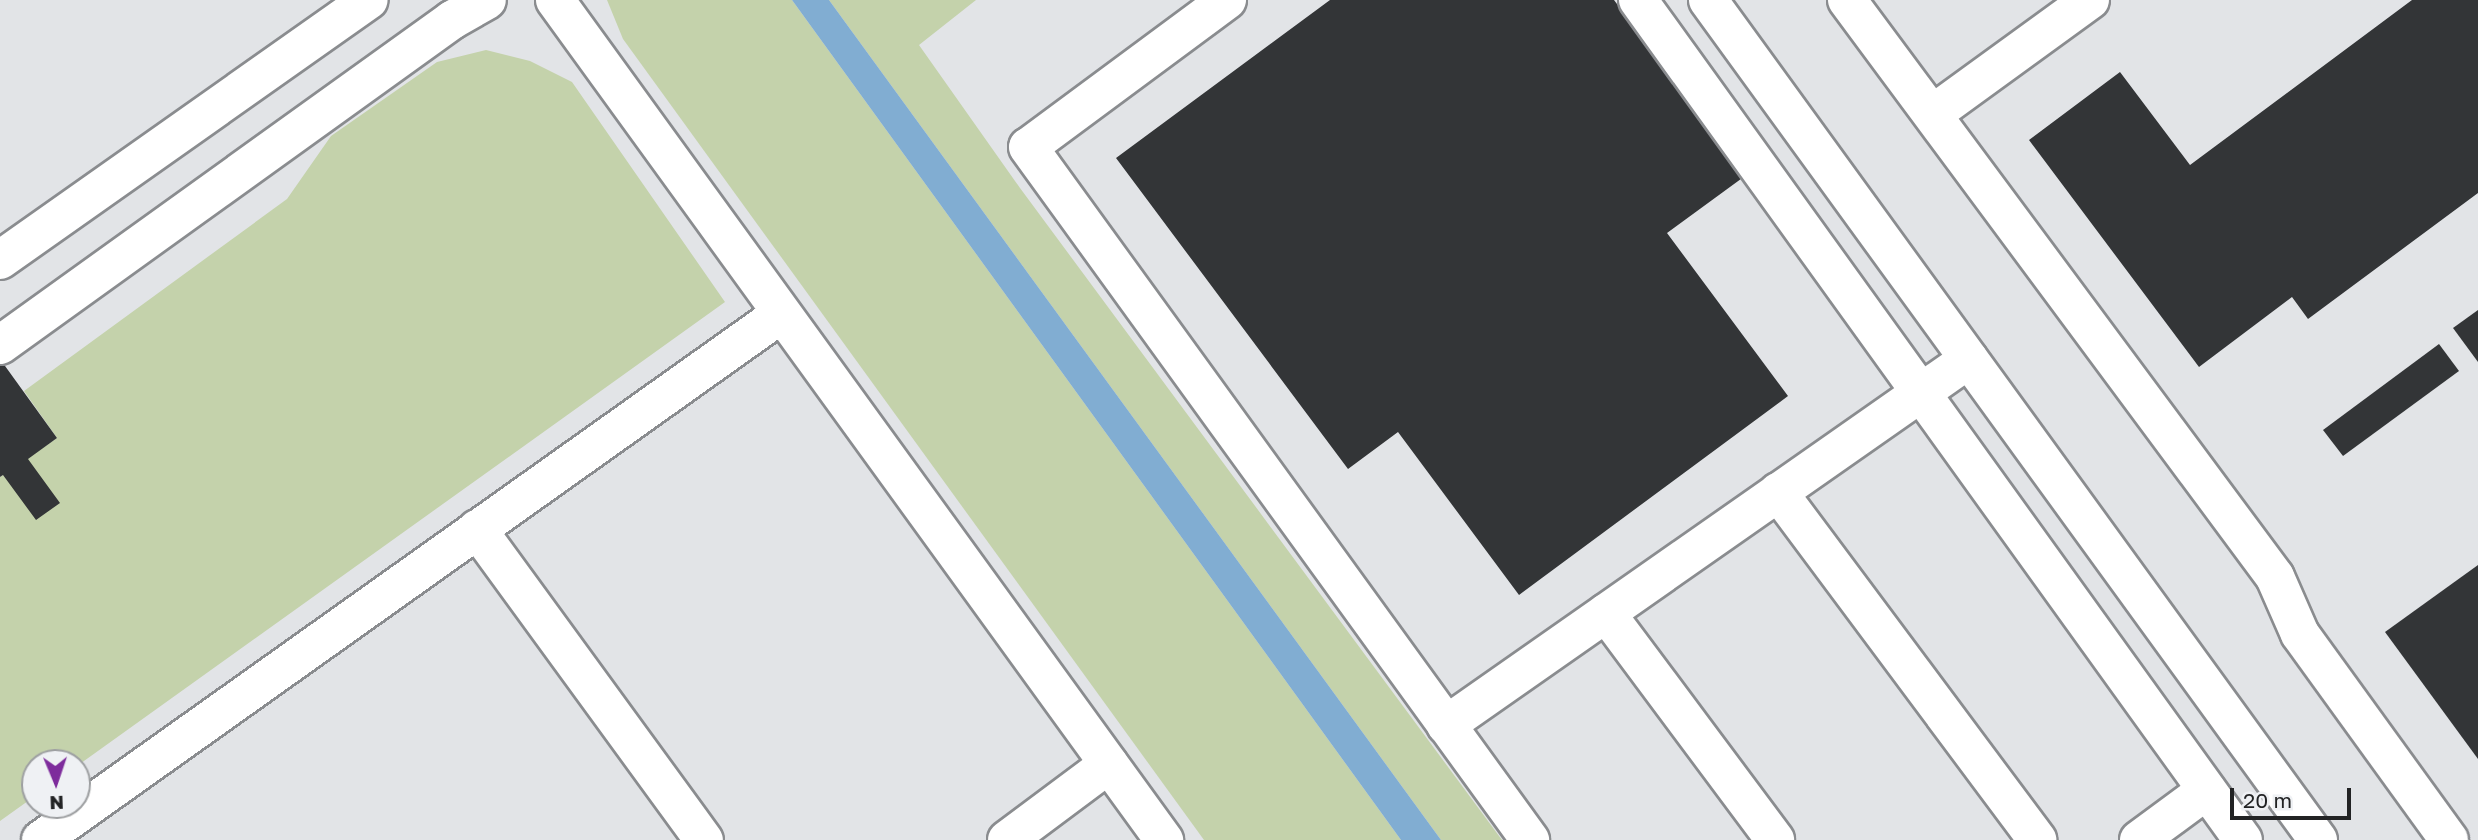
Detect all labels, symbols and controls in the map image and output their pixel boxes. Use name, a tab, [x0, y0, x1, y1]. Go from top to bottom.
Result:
north arrow	[21, 749, 91, 819]
scale bar	[2233, 774, 2354, 818]
text: 20 m	[2243, 787, 2292, 813]
text: N	[49, 792, 64, 815]

